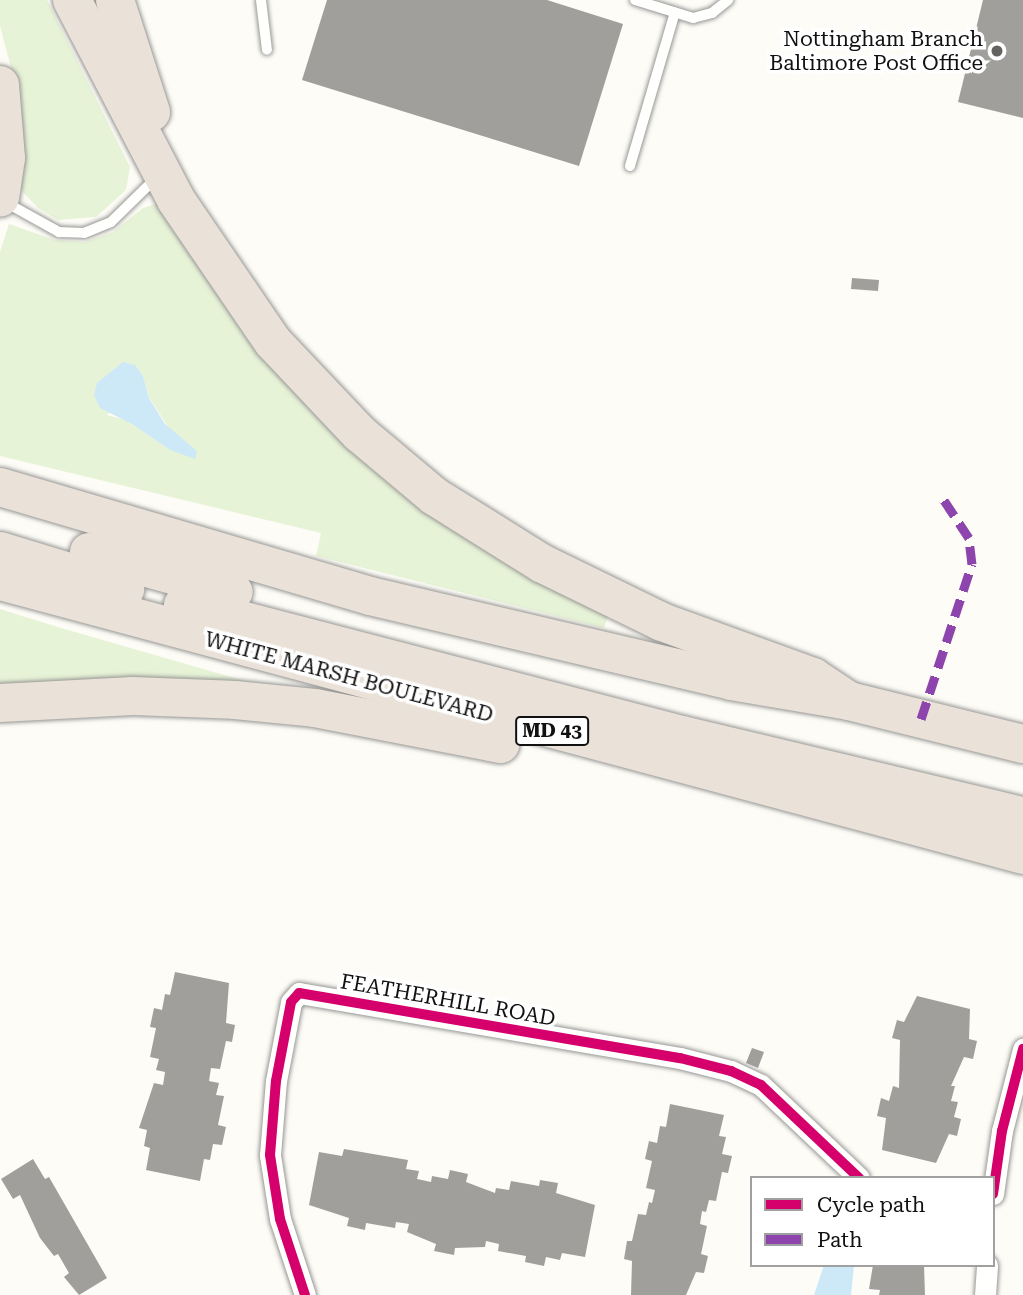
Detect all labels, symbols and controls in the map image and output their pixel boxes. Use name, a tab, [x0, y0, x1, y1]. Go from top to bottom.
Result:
place label: Nottingham Branch Baltimore Post Office	[769, 26, 983, 76]
marker: Nottingham Branch Baltimore Post Office	[989, 43, 1005, 59]
street label: WHITE MARSH BOULEVARD	[202, 626, 496, 728]
road number: MD 43	[514, 716, 590, 746]
street label: FEATHERHILL ROAD	[338, 969, 558, 1031]
legend	[750, 1176, 995, 1267]
text: Cycle path	[817, 1193, 925, 1217]
text: Path	[817, 1228, 863, 1252]

